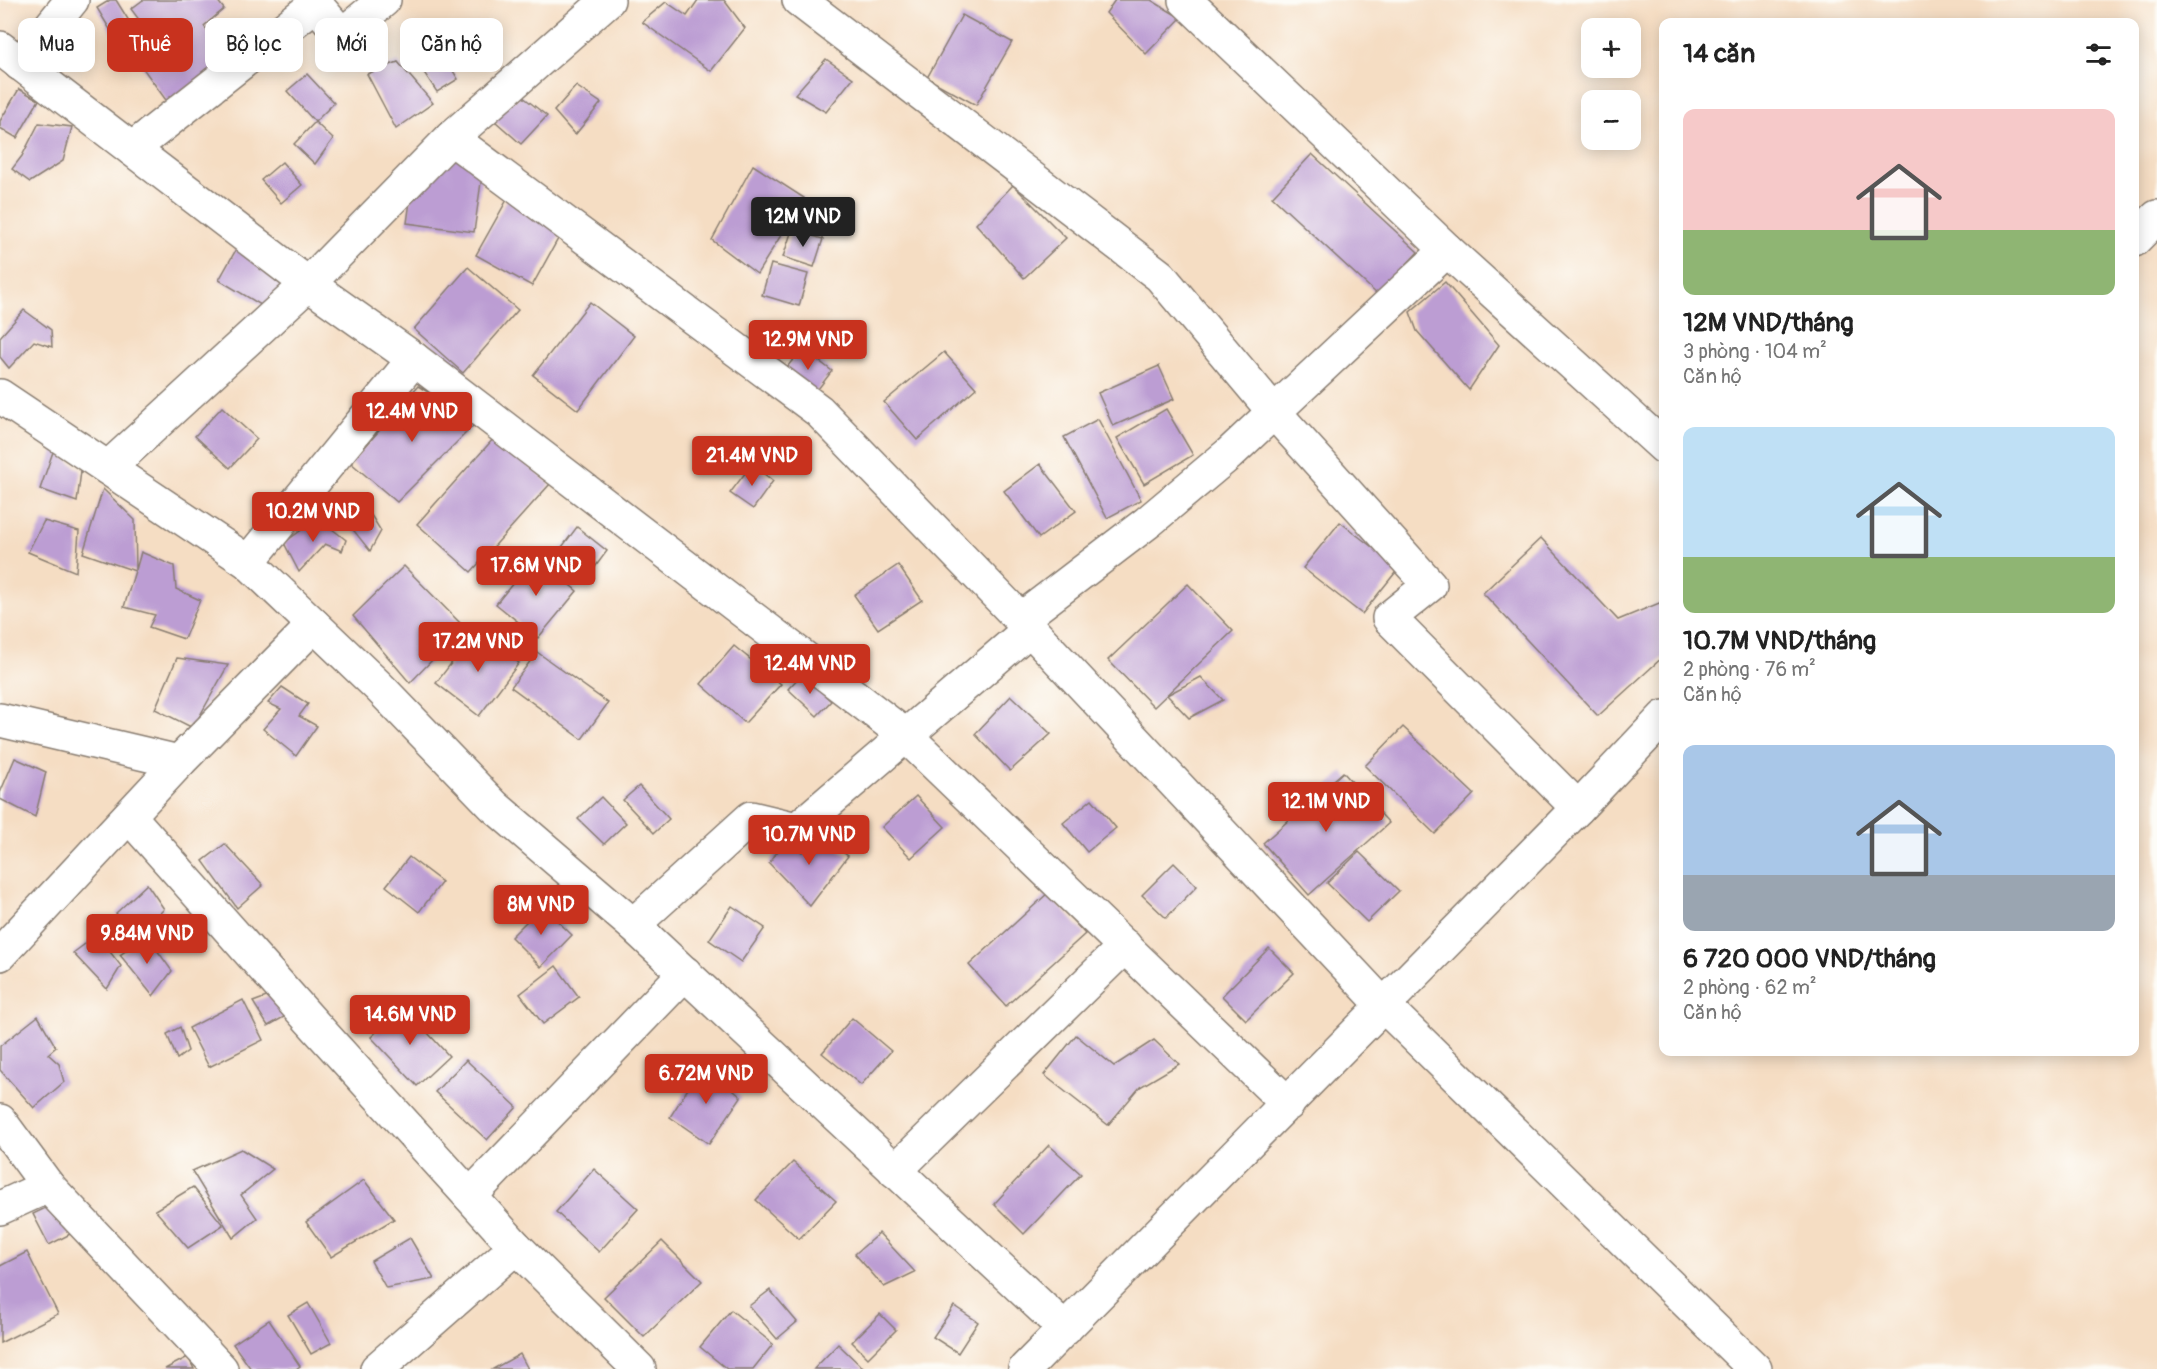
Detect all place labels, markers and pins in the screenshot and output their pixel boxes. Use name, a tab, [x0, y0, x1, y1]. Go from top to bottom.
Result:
pin: 12M VND	[748, 197, 858, 248]
pin: 12.9M VND	[739, 320, 877, 371]
pin: 12.4M VND	[343, 392, 481, 443]
pin: 21.4M VND	[683, 436, 821, 487]
pin: 10.2M VND	[244, 492, 382, 543]
pin: 17.6M VND	[467, 546, 605, 597]
pin: 17.2M VND	[409, 622, 547, 673]
pin: 12.4M VND	[741, 644, 879, 695]
pin: 12.1M VND	[1257, 782, 1395, 833]
pin: 10.7M VND	[740, 815, 878, 866]
pin: 8M VND	[492, 885, 590, 936]
pin: 9.84M VND	[78, 914, 216, 965]
pin: 14.6M VND	[341, 995, 479, 1046]
pin: 6.72M VND	[637, 1054, 775, 1105]

